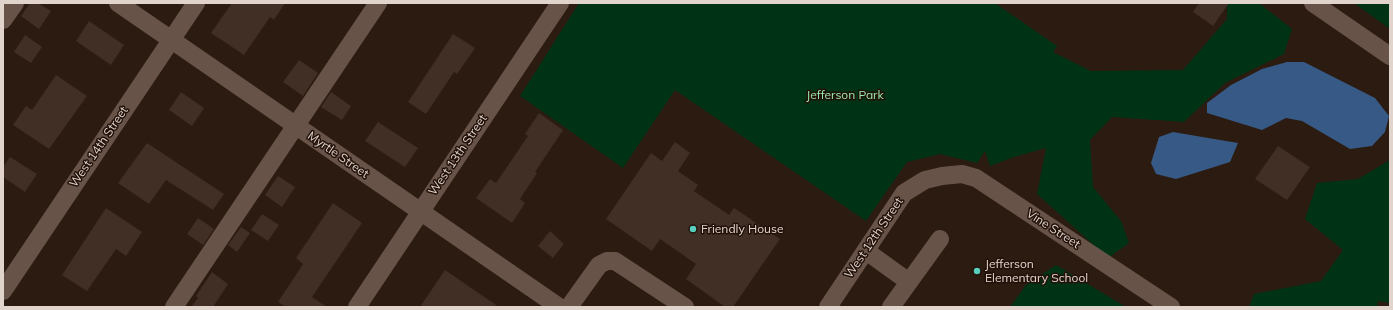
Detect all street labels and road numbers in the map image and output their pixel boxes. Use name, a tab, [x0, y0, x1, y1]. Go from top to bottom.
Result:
street label: West 14th Street	[67, 104, 131, 190]
street label: West 13th Street	[426, 112, 490, 198]
street label: Myrtle Street	[305, 129, 371, 181]
street label: West 12th Street	[842, 195, 906, 281]
street label: Vine Street	[1023, 206, 1083, 252]

